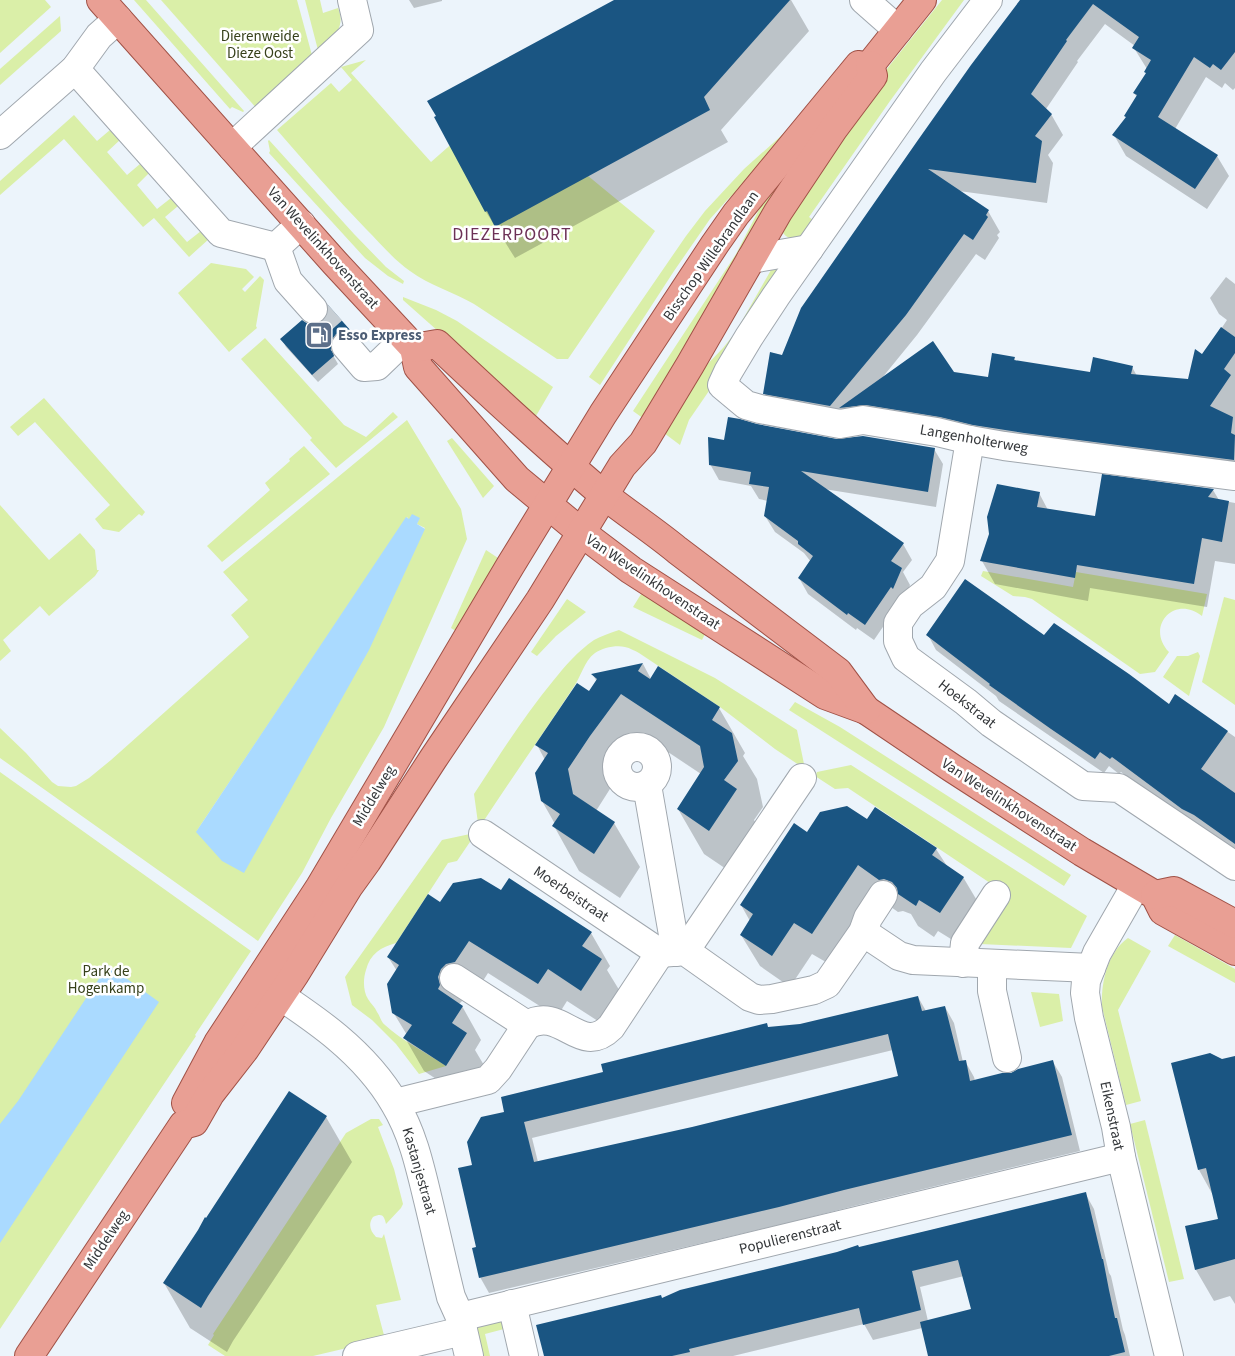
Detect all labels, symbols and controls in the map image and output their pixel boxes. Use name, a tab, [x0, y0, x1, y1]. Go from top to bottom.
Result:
park label: Dierenweide Dieze Oost	[221, 26, 299, 64]
street label: Van Wevelinkhovenstraat	[262, 182, 384, 314]
street label: Bisschop Willebrandlaan	[658, 187, 764, 325]
district label: DIEZERPOORT	[452, 222, 572, 247]
fuel station icon: Esso Express	[304, 320, 334, 350]
place label: Esso Express	[338, 325, 422, 346]
street label: Langenholterweg	[918, 419, 1030, 459]
street label: Van Wevelinkhovenstraat	[582, 529, 724, 635]
street label: Hoekstraat	[933, 675, 1001, 733]
street label: Van Wevelinkhovenstraat	[937, 753, 1081, 857]
street label: Middelweg	[347, 761, 401, 831]
street label: Moerbeistraat	[529, 861, 613, 927]
park label: Park de Hogenkamp	[68, 961, 144, 999]
street label: Eikenstraat	[1094, 1079, 1130, 1153]
street label: Kastanjestraat	[397, 1125, 441, 1217]
street label: Middelweg	[78, 1206, 134, 1274]
street label: Populierenstraat	[737, 1214, 843, 1260]

